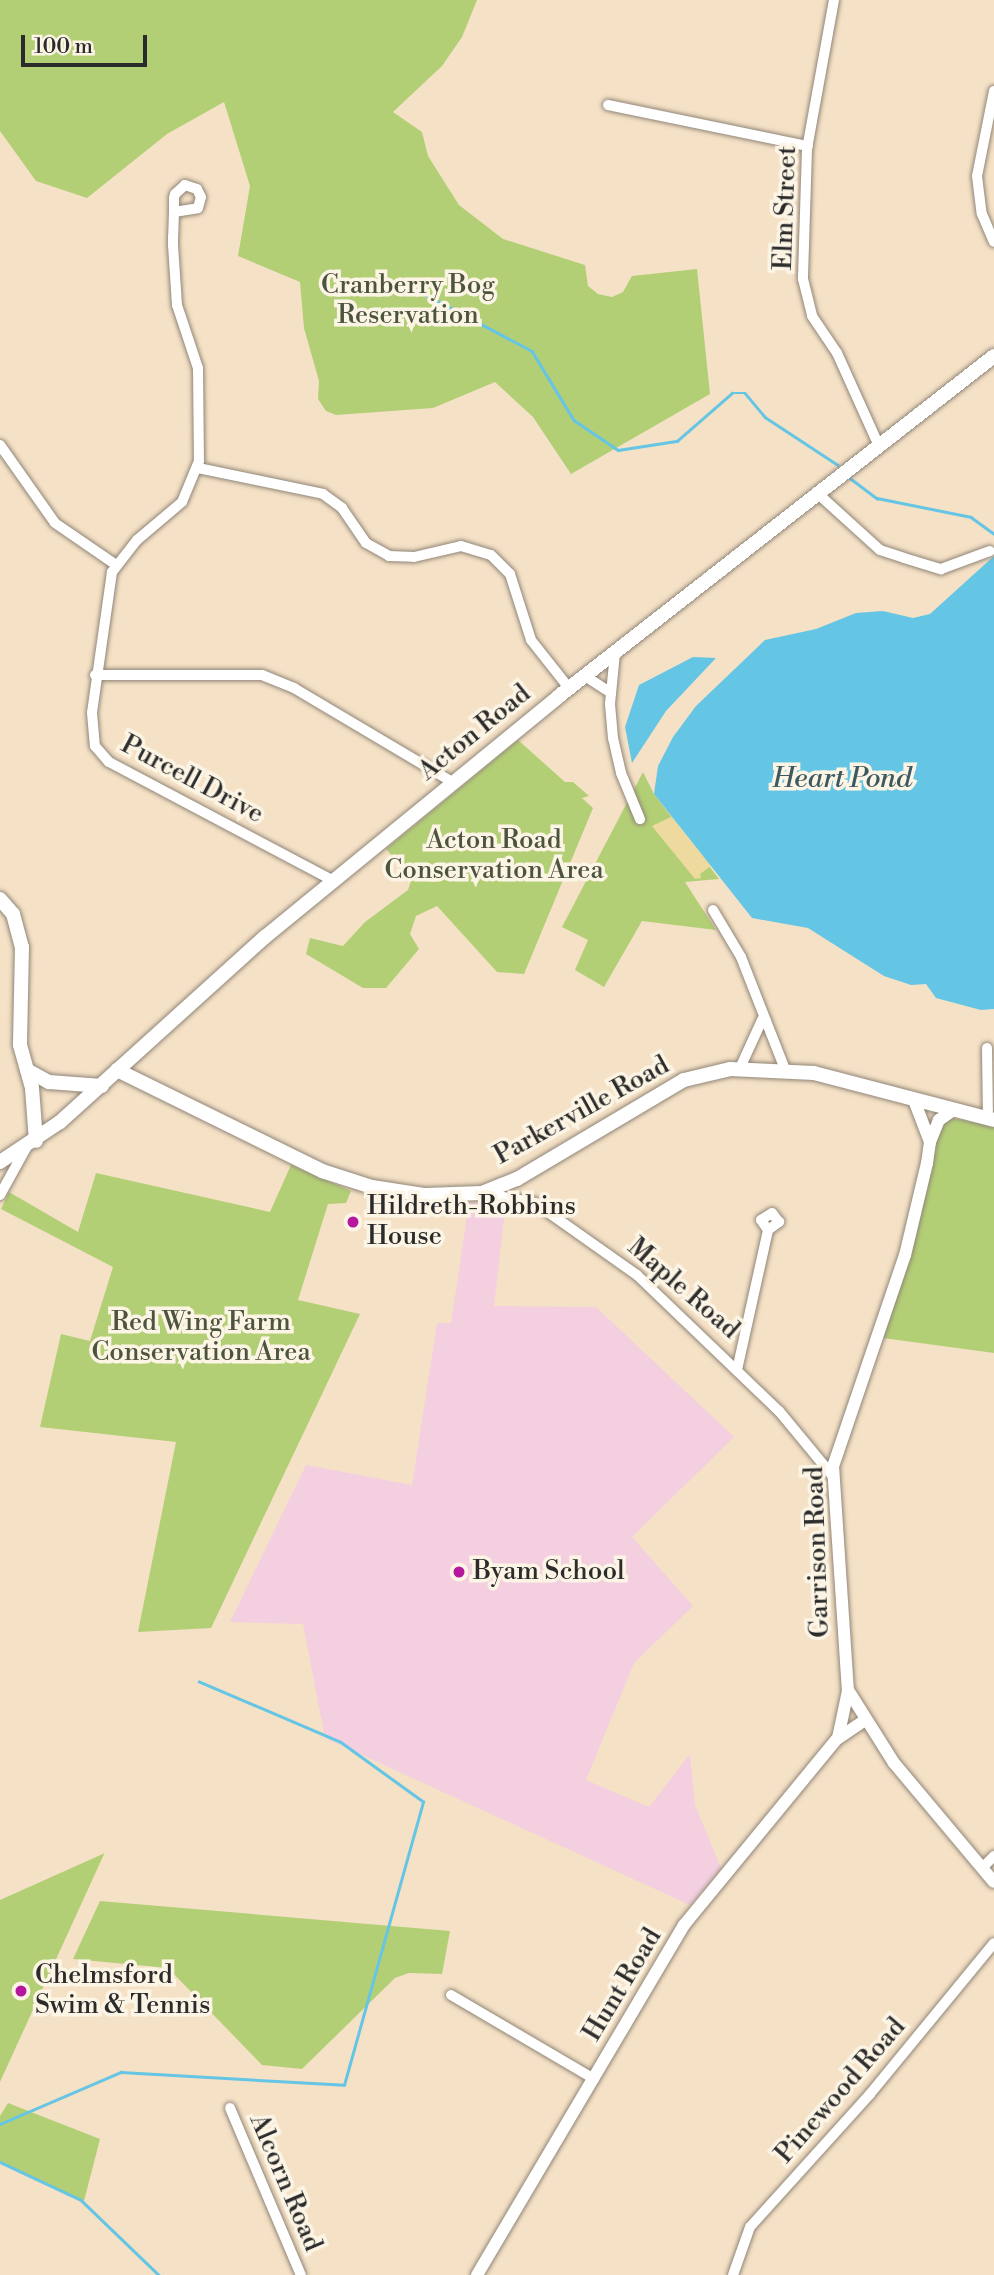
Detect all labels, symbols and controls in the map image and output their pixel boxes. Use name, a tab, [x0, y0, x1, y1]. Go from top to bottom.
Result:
scale bar	[24, 21, 150, 65]
text: 100 m	[34, 34, 93, 60]
street label: Elm Street	[768, 145, 804, 271]
park label: Cranberry Bog Reservation	[321, 270, 495, 332]
street label: Acton Road	[413, 678, 537, 788]
street label: Purcell Drive	[115, 729, 269, 831]
water label: Heart Pond	[772, 762, 912, 796]
park label: Acton Road Conservation Area	[384, 825, 604, 886]
street label: Parkerville Road	[489, 1050, 675, 1172]
place label: Hildreth-Robbins House	[367, 1191, 576, 1252]
marker: Hildreth-Robbins House	[345, 1214, 361, 1230]
street label: Maple Road	[621, 1232, 745, 1346]
park label: Red Wing Farm Conservation Area	[91, 1307, 311, 1368]
street label: Garrison Road	[799, 1466, 837, 1638]
place label: Byam School	[473, 1556, 625, 1588]
marker: Byam School	[451, 1564, 467, 1580]
street label: Hunt Road	[577, 1923, 669, 2047]
place label: Chelmsford Swim & Tennis	[35, 1960, 210, 2022]
marker: Chelmsford Swim & Tennis	[13, 1983, 29, 1999]
street label: Pinewood Road	[769, 2012, 913, 2170]
street label: Alcorn Road	[242, 2110, 328, 2256]

